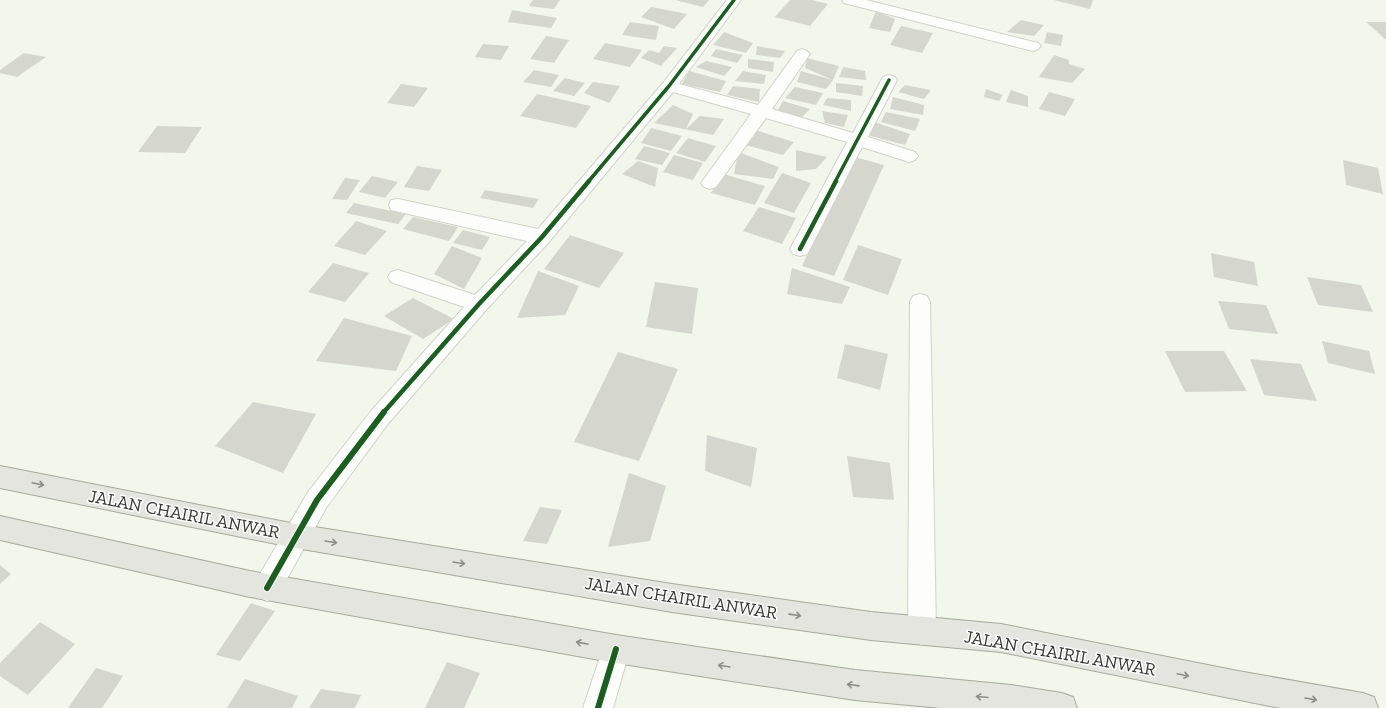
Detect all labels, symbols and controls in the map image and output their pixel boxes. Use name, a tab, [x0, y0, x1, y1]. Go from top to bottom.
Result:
one-way arrow	[31, 481, 44, 489]
street label: JALAN CHAIRIL ANWAR	[87, 485, 281, 543]
one-way arrow	[324, 538, 337, 546]
one-way arrow	[452, 559, 465, 567]
street label: JALAN CHAIRIL ANWAR	[583, 572, 779, 624]
one-way arrow	[788, 611, 801, 619]
street label: JALAN CHAIRIL ANWAR	[963, 625, 1157, 681]
one-way arrow	[576, 639, 589, 647]
one-way arrow	[718, 662, 731, 670]
one-way arrow	[1176, 671, 1189, 679]
one-way arrow	[847, 681, 860, 689]
one-way arrow	[976, 694, 989, 701]
one-way arrow	[1304, 695, 1317, 703]

